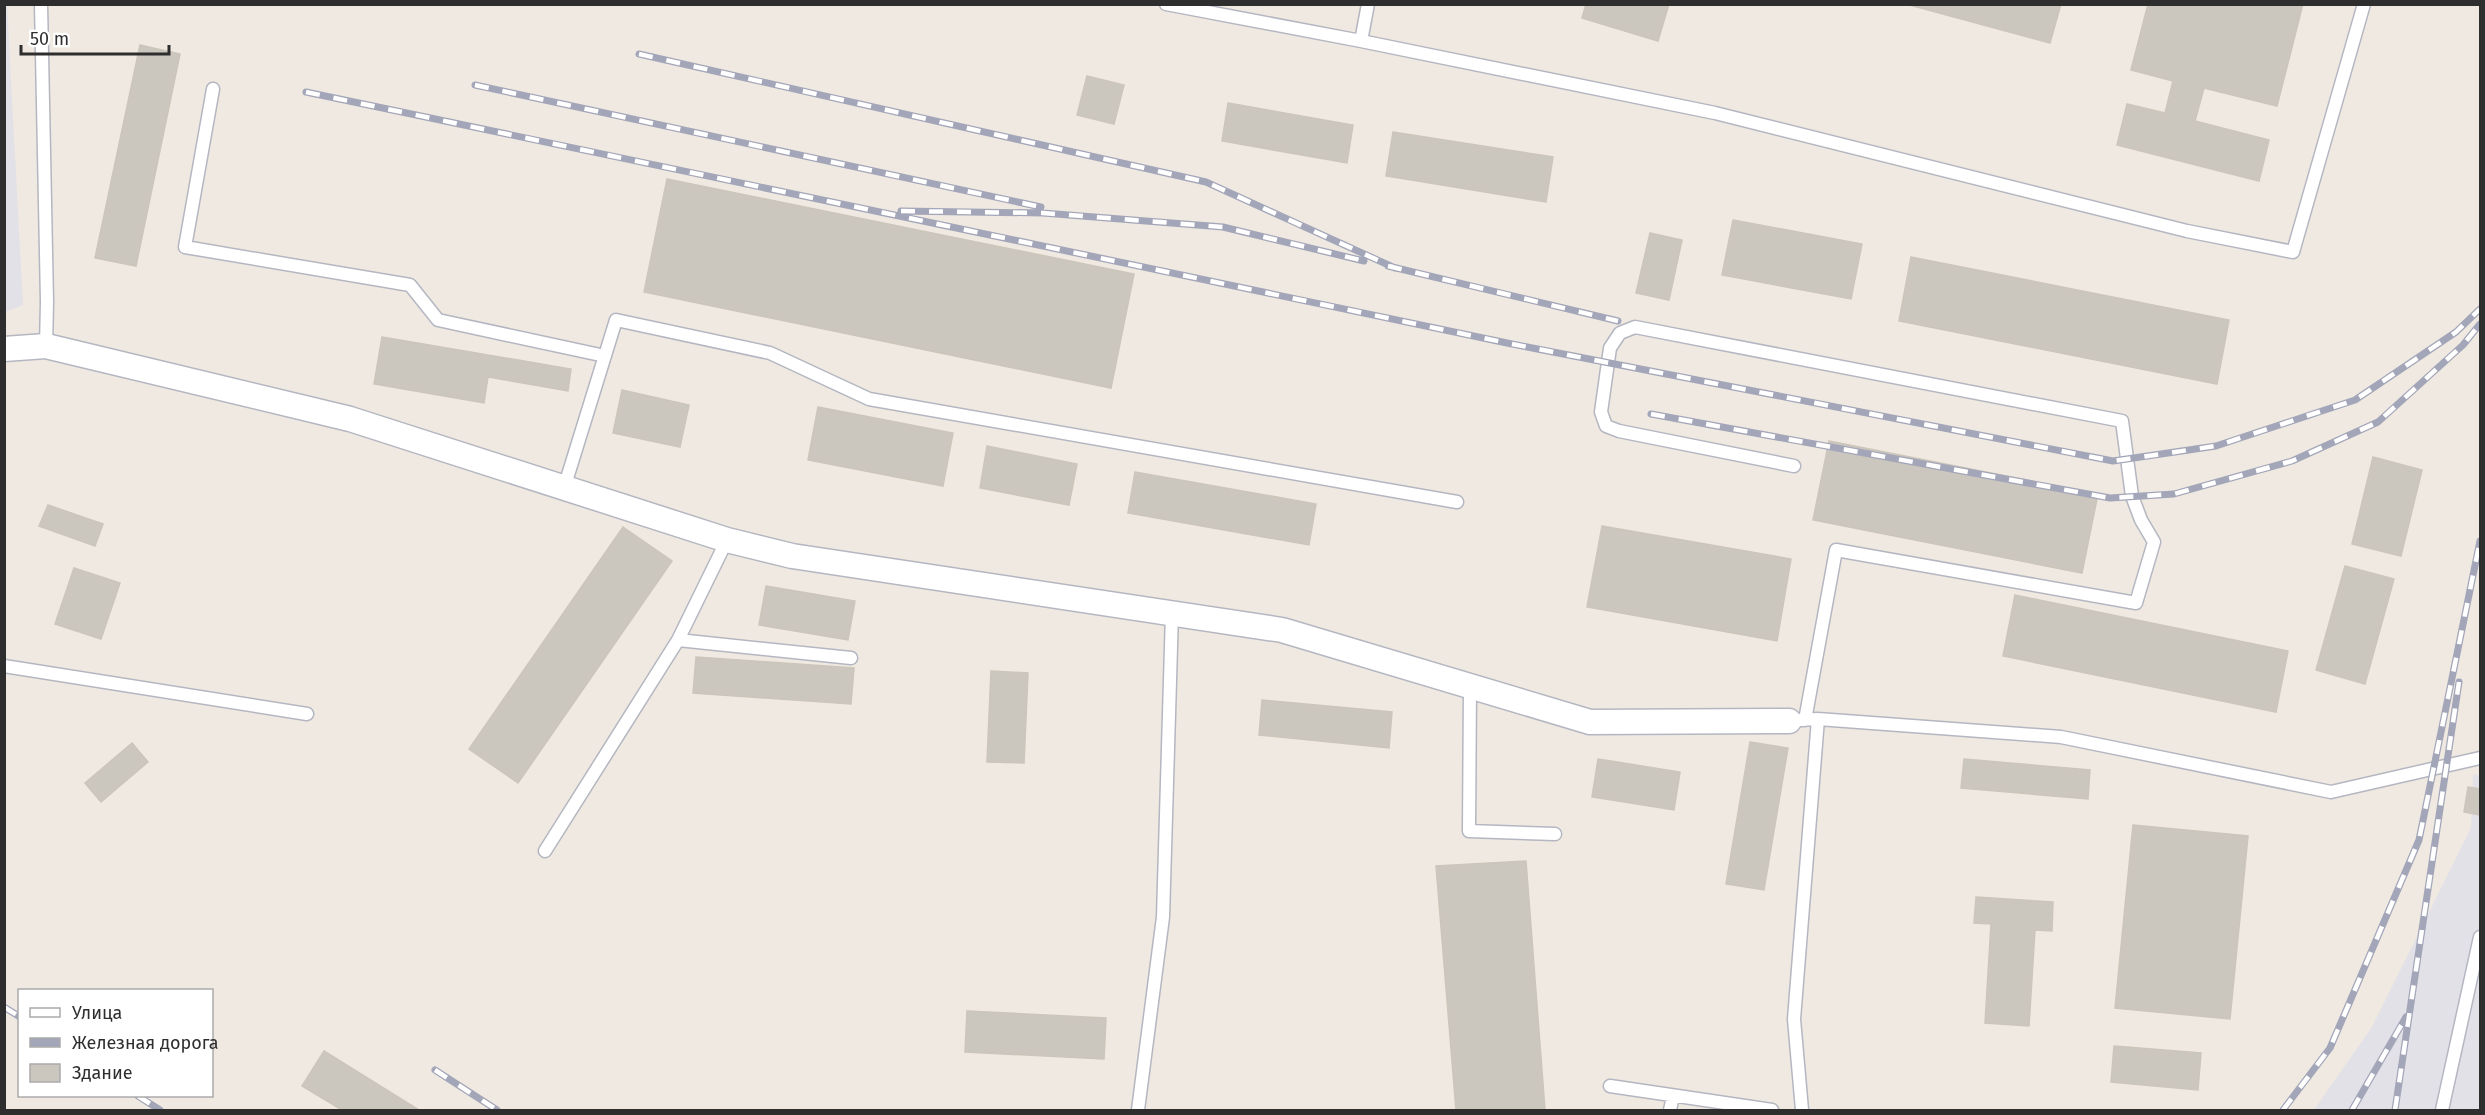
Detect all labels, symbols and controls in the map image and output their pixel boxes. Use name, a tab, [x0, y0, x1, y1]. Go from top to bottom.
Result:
scale bar	[21, 18, 170, 56]
text: 50 m	[30, 28, 69, 50]
legend	[18, 989, 213, 1097]
text: Улица	[72, 1002, 122, 1024]
text: Железная дорога	[72, 1032, 219, 1054]
text: Здание	[72, 1062, 133, 1084]

